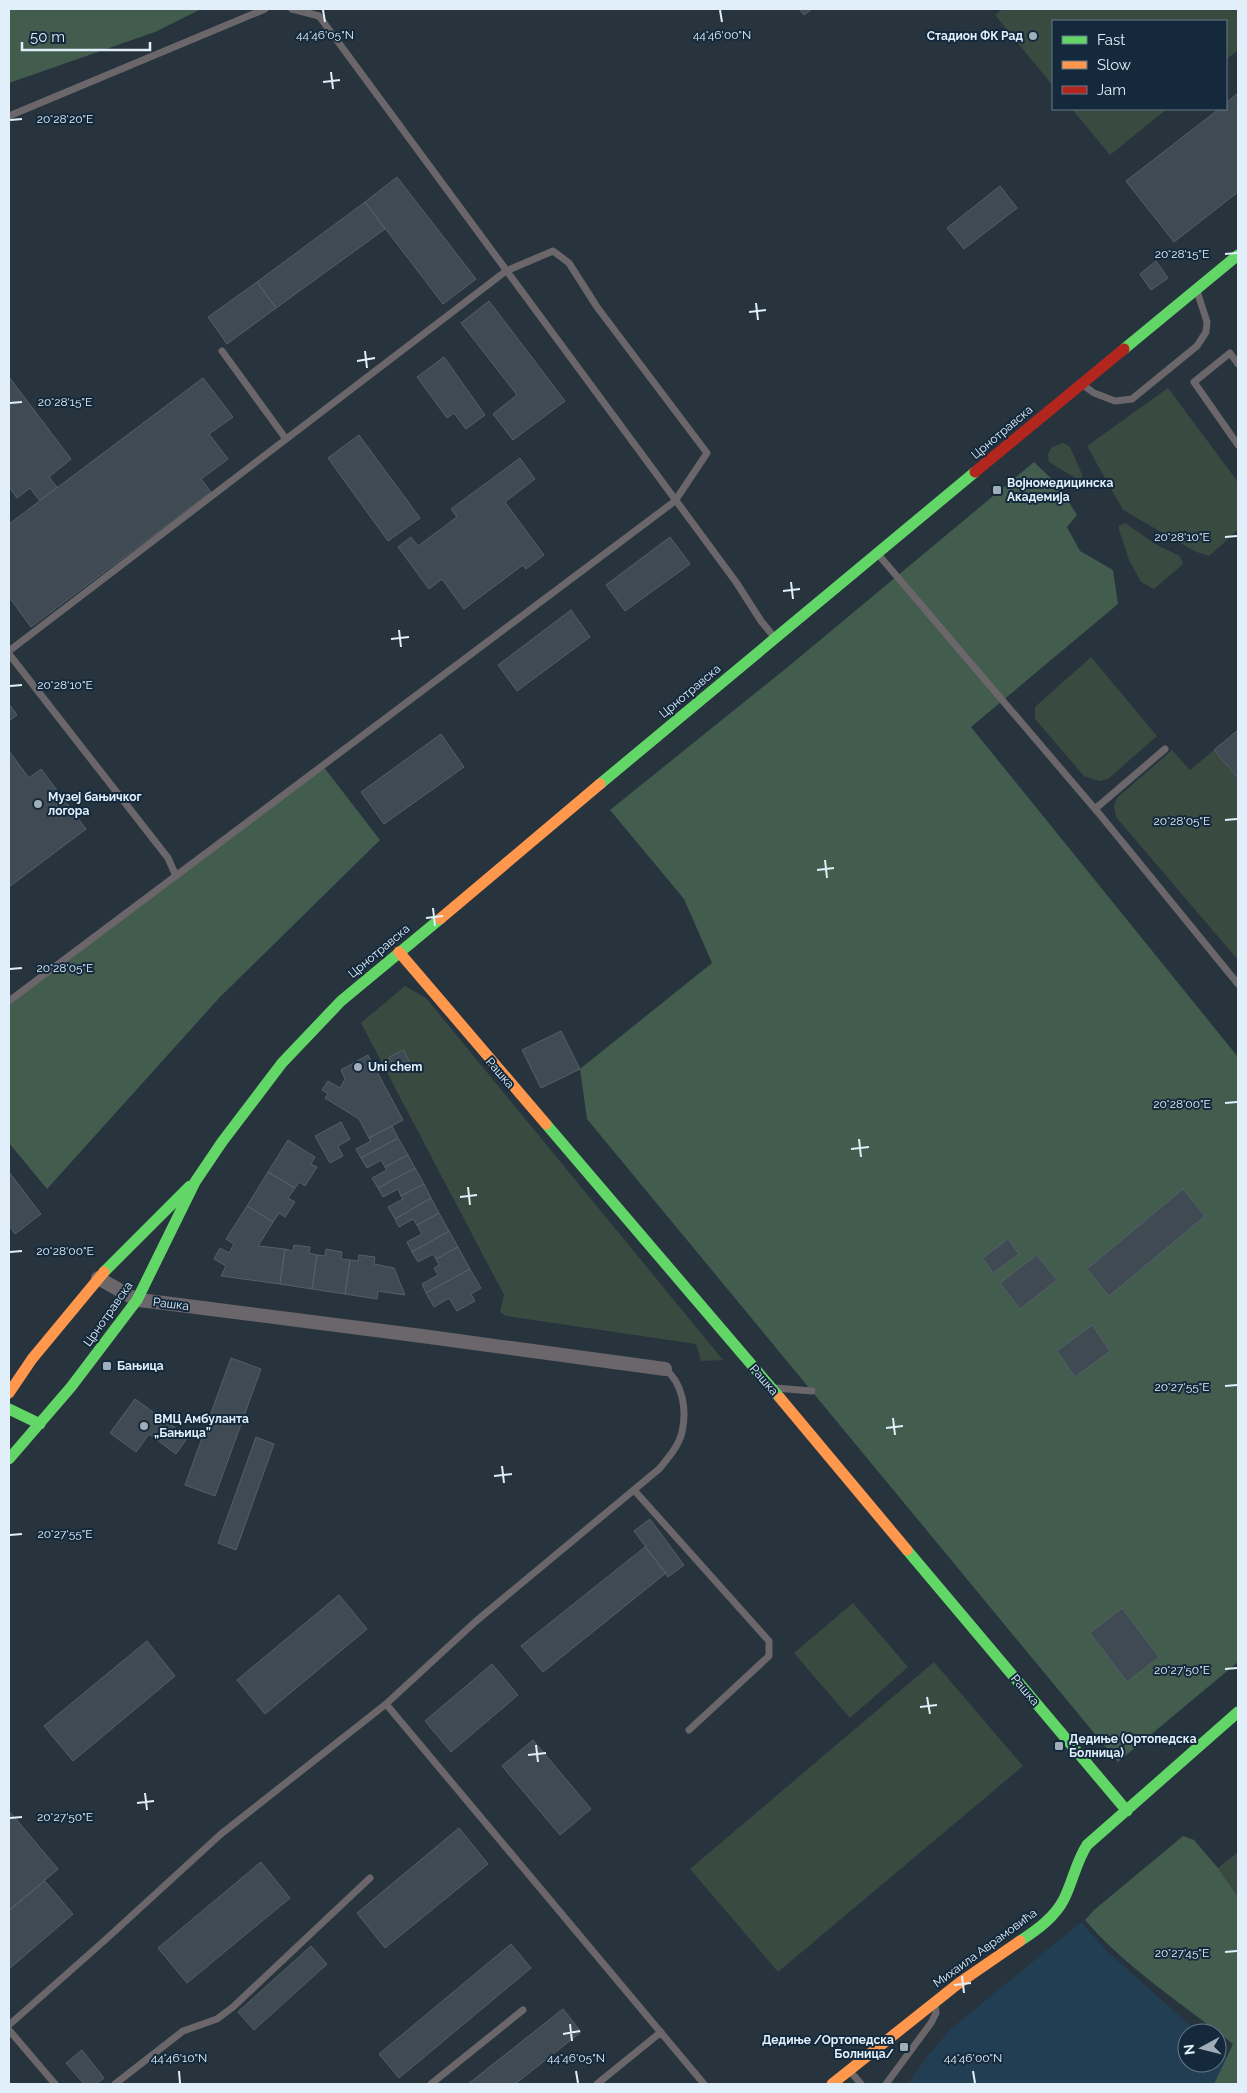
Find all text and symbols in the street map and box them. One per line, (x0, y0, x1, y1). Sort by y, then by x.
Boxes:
scale bar (22, 20, 150, 52)
legend (1052, 20, 1227, 110)
text: 50 m (30, 28, 65, 46)
text: 44°46'05"N (296, 28, 354, 42)
text: 44°46'00"N (693, 28, 751, 42)
place label: Стадион ФК Рад (927, 29, 1023, 43)
marker: Стадион ФК Рад (1027, 30, 1039, 42)
text: Fast (1097, 31, 1125, 49)
text: Slow (1097, 56, 1131, 74)
text: Jam (1097, 81, 1126, 99)
text: 20°28'20"E (37, 112, 93, 126)
text: 20°28'15"E (1155, 247, 1209, 261)
text: 20°28'15"E (38, 395, 92, 409)
street label: Црнотравска (968, 402, 1036, 462)
place label: Војномедицинска Академија (1007, 476, 1113, 504)
marker: Војномедицинска Академија (991, 484, 1003, 496)
text: 20°28'10"E (1154, 530, 1210, 544)
street label: Црнотравска (656, 661, 724, 721)
text: 20°28'10"E (37, 678, 93, 692)
place label: Музеј бањичког логора (48, 790, 142, 818)
marker: Музеј бањичког логора (32, 798, 44, 810)
text: 20°28'05"E (1154, 814, 1210, 828)
street label: Црнотравска (345, 921, 413, 981)
text: 20°28'05"E (37, 961, 93, 975)
street label: Рашка (483, 1055, 517, 1091)
place label: Uni chem (368, 1060, 422, 1074)
marker: Uni chem (352, 1061, 364, 1073)
text: 20°28'00"E (1153, 1097, 1211, 1111)
text: 20°28'00"E (36, 1244, 94, 1258)
street label: Црнотравска (81, 1279, 135, 1349)
street label: Рашка (152, 1295, 190, 1313)
place label: Бањица (117, 1359, 164, 1373)
marker: Бањица (101, 1360, 113, 1372)
street label: Рашка (747, 1362, 781, 1398)
text: 20°27'55"E (1154, 1380, 1210, 1394)
place label: ВМЦ Амбуланта „Бањица” (154, 1412, 249, 1440)
marker: ВМЦ Амбуланта „Бањица” (138, 1420, 150, 1432)
text: 20°27'55"E (37, 1527, 93, 1541)
text: 20°27'50"E (1154, 1663, 1210, 1677)
street label: Рашка (1008, 1672, 1042, 1708)
place label: Дедиње (Ортопедска Болница) (1069, 1732, 1197, 1760)
marker: Дедиње (Ортопедска Болница) (1053, 1740, 1065, 1752)
text: 20°27'50"E (37, 1810, 93, 1824)
street label: Михаила Аврамовића (931, 1906, 1039, 1990)
text: 20°27'45"E (1155, 1946, 1209, 1960)
north arrow (1177, 2023, 1227, 2073)
place label: Дедиње /Ортопедска Болница/ (762, 2033, 895, 2061)
marker: Дедиње /Ортопедска Болница/ (898, 2041, 910, 2053)
text: N (1181, 2043, 1198, 2056)
text: 44°46'10"N (151, 2051, 207, 2065)
text: 44°46'05"N (547, 2051, 605, 2065)
text: 44°46'00"N (944, 2051, 1002, 2065)

